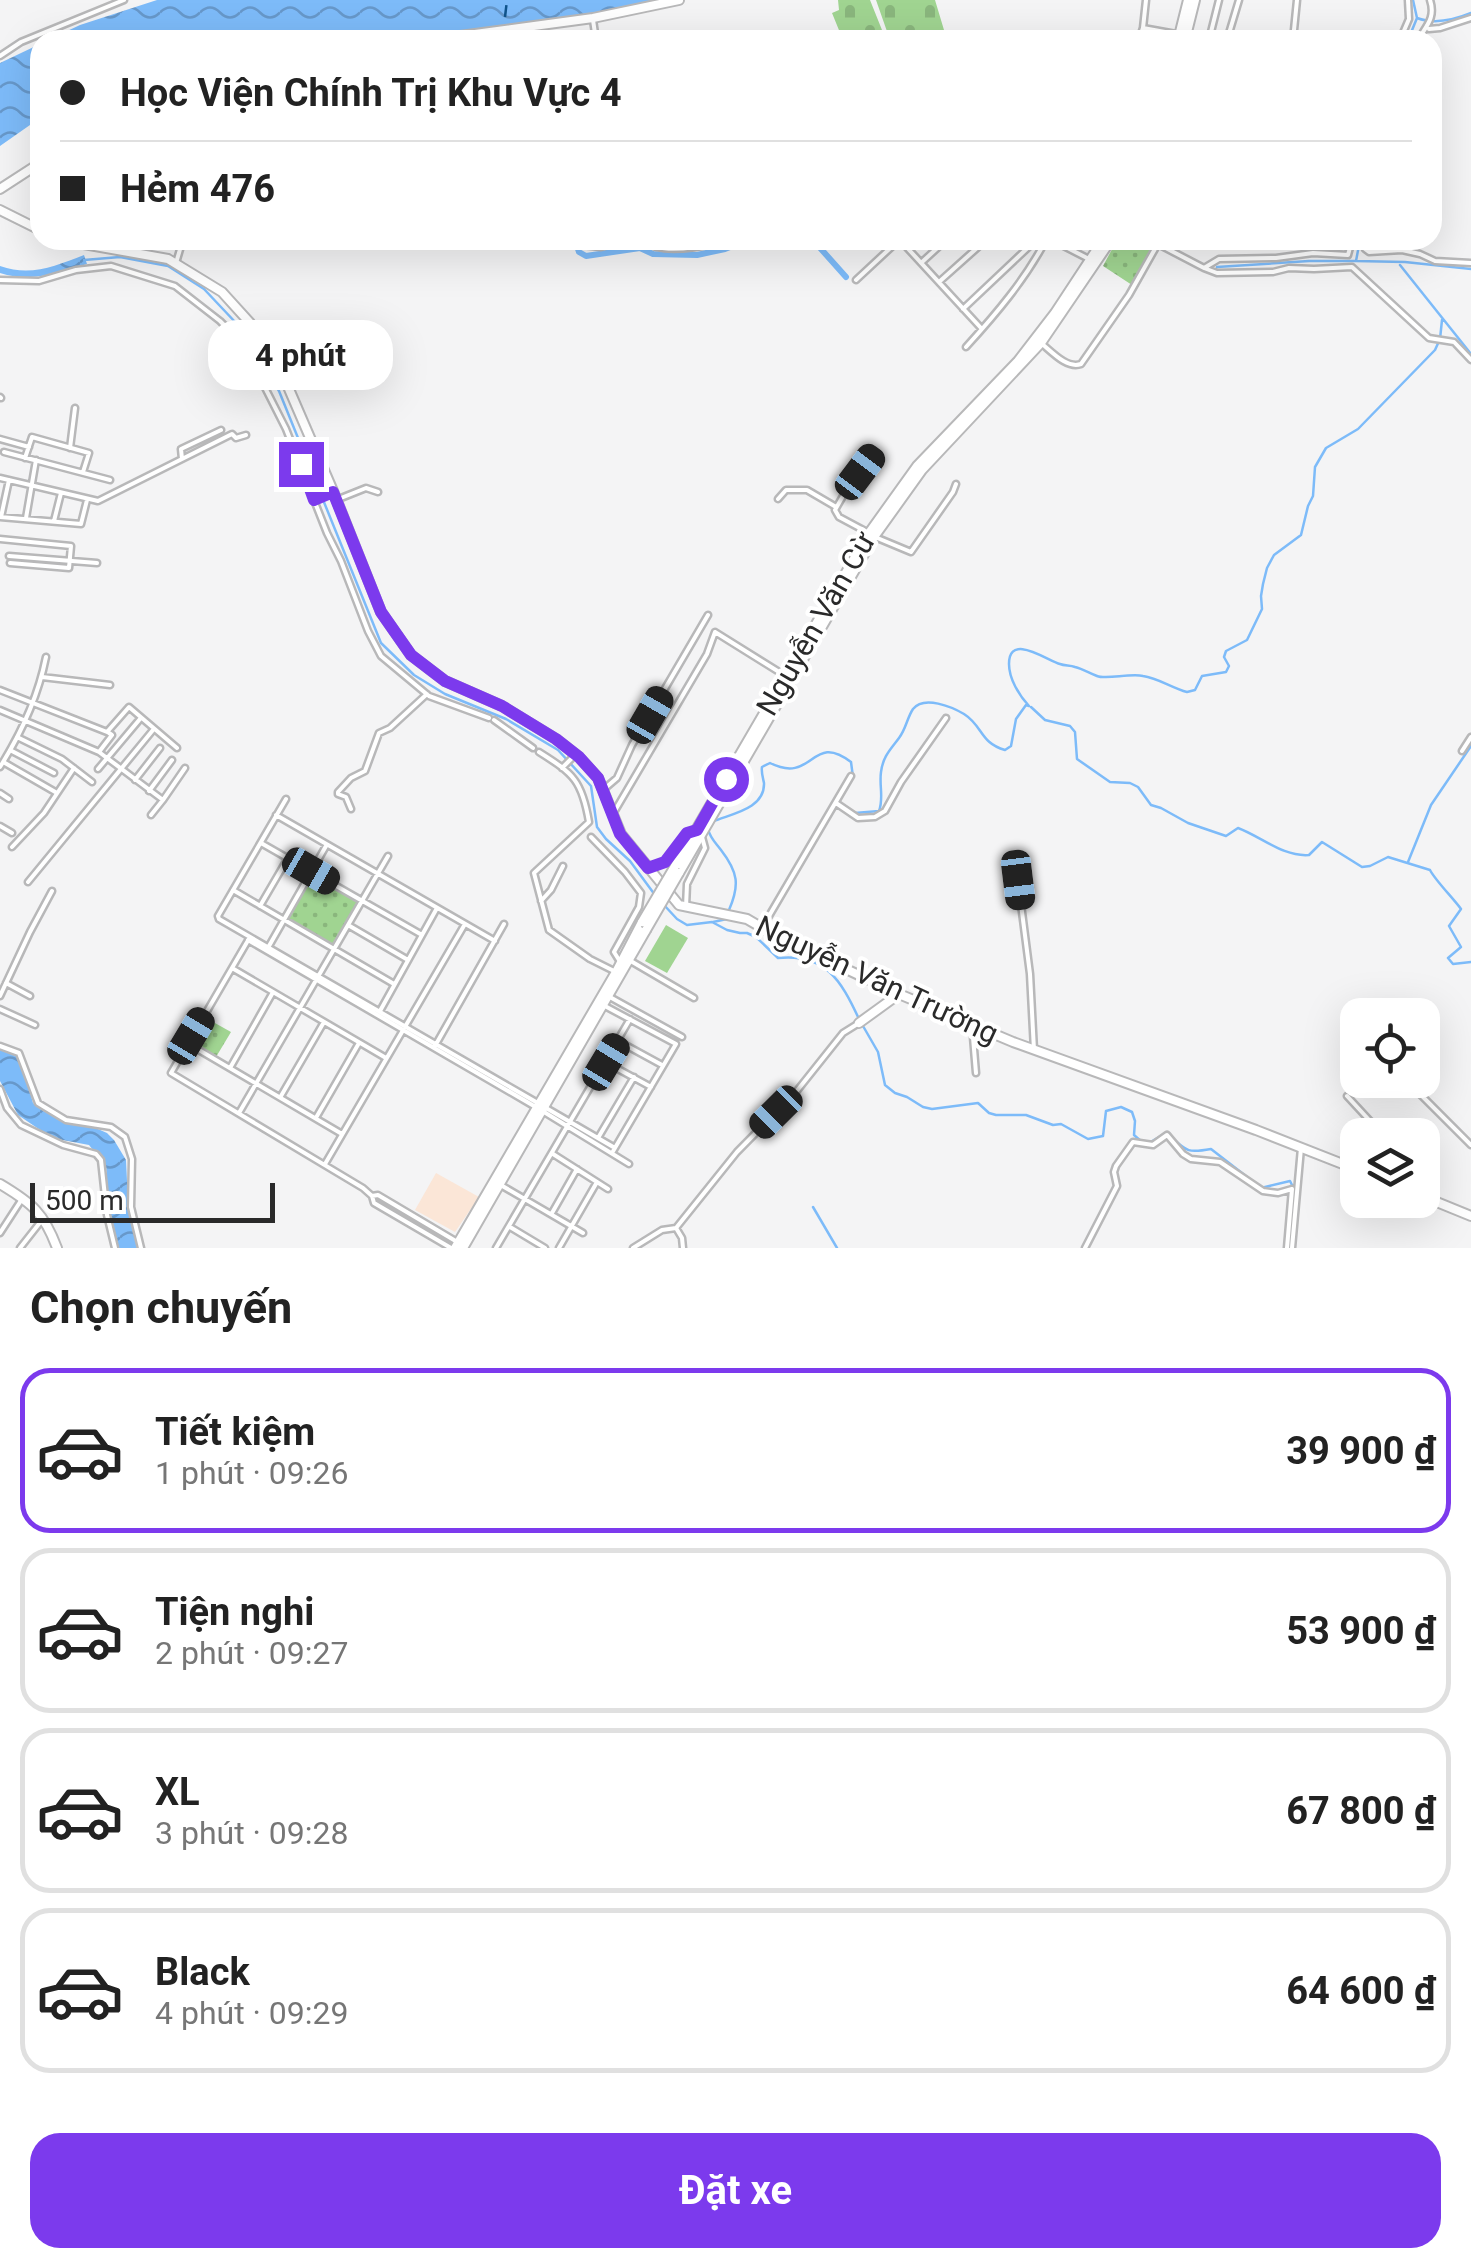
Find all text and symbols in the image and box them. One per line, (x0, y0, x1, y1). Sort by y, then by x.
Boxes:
text: Học Viện Chính Trị Khu Vực 4 (120, 71, 622, 115)
text: Hẻm 476 (120, 167, 275, 211)
callout: 4 phút (208, 319, 394, 389)
text: 4 phút (255, 336, 346, 374)
car (830, 439, 890, 505)
route end (279, 442, 324, 487)
street label: Nguyễn Văn Cừ (749, 526, 882, 722)
car (622, 682, 678, 748)
route start (704, 757, 749, 802)
car (278, 843, 344, 899)
car (999, 848, 1037, 912)
street label: Nguyễn Văn Trường (751, 908, 1004, 1051)
map controls (1340, 998, 1440, 1218)
button: locate (1340, 998, 1440, 1098)
car (163, 1003, 219, 1069)
car (578, 1029, 634, 1095)
car (744, 1080, 808, 1144)
button: layers (1340, 1118, 1440, 1218)
scale bar (30, 1178, 275, 1222)
text: 500 m (45, 1184, 124, 1217)
text: Chọn chuyến (30, 1281, 292, 1334)
icon: car (35, 1406, 125, 1496)
text: Tiết kiệm (155, 1410, 315, 1454)
text: 39 900 ₫ (1286, 1429, 1436, 1473)
text: 1 phút · 09:26 (155, 1454, 349, 1492)
icon: car (35, 1586, 125, 1676)
text: Tiện nghi (155, 1590, 314, 1634)
text: 53 900 ₫ (1286, 1609, 1436, 1653)
text: 2 phút · 09:27 (155, 1634, 349, 1672)
icon: car (35, 1766, 125, 1856)
text: XL (155, 1770, 200, 1814)
text: 67 800 ₫ (1286, 1789, 1436, 1833)
text: 3 phút · 09:28 (155, 1814, 349, 1852)
icon: car (35, 1946, 125, 2036)
text: Black (155, 1950, 250, 1994)
text: 64 600 ₫ (1286, 1969, 1436, 2013)
text: 4 phút · 09:29 (155, 1994, 349, 2032)
button: Đặt xe (30, 2133, 1441, 2248)

